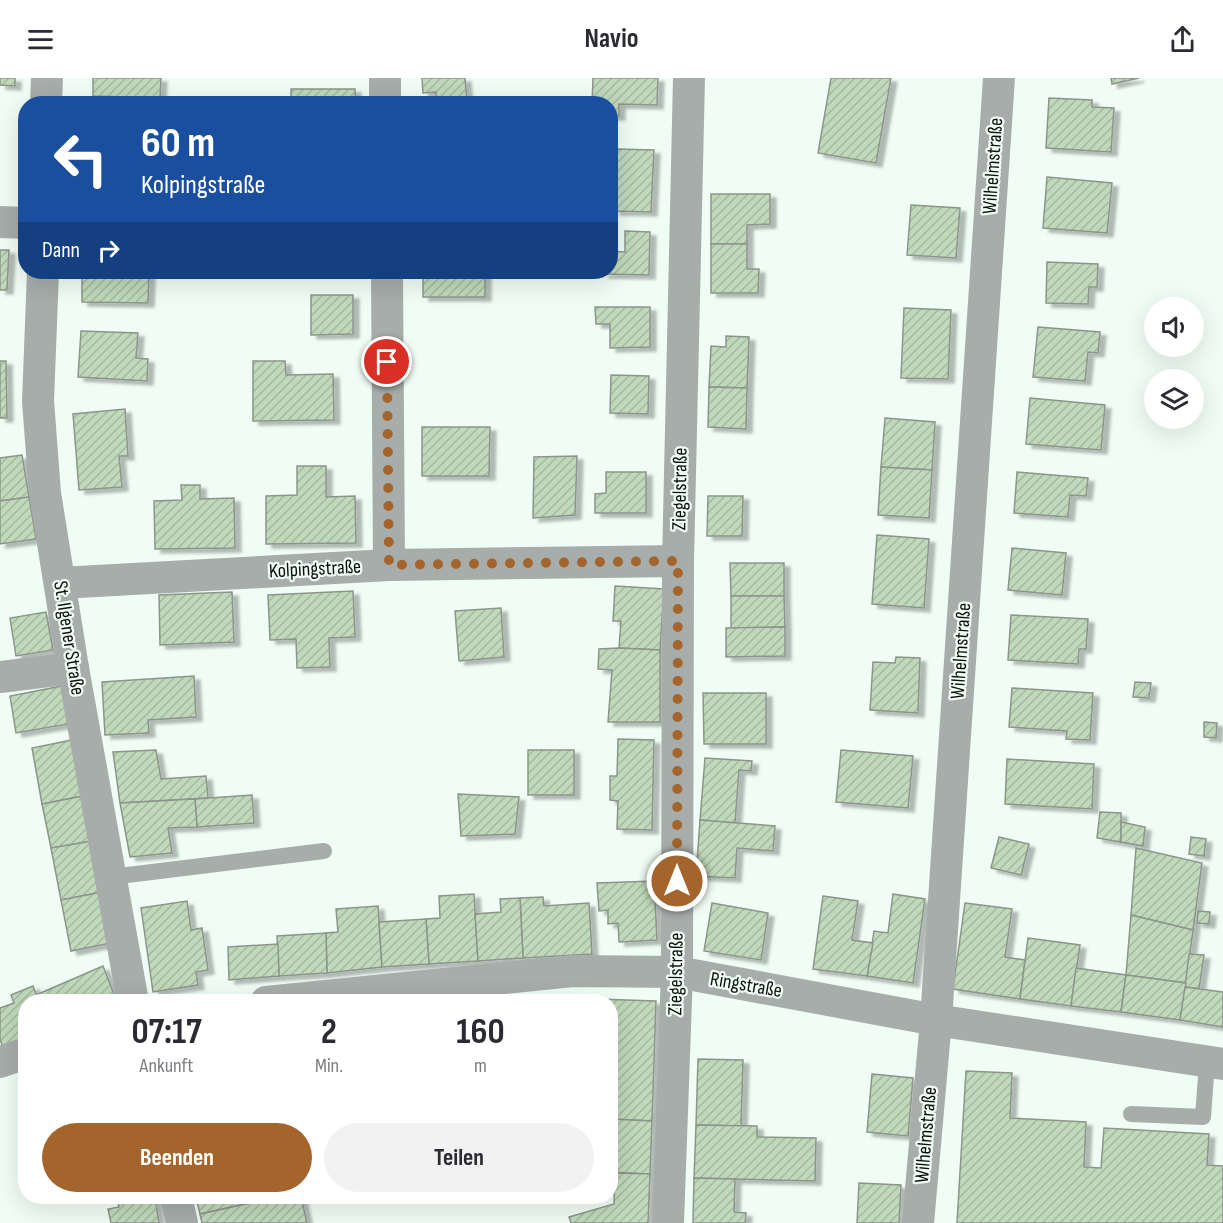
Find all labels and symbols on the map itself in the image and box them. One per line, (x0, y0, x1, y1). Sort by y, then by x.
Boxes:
street label: Wilhelmstraße (978, 117, 1008, 215)
pin (361, 336, 412, 387)
street label: Ziegelstraße (667, 448, 693, 530)
street label: Kolpingstraße (268, 555, 362, 583)
street label: St. Ilgener Straße (48, 579, 90, 697)
street label: Wilhelmstraße (946, 602, 976, 700)
position arrow (645, 849, 709, 913)
street label: Ziegelstraße (663, 933, 689, 1015)
street label: Ringstraße (708, 967, 784, 1003)
street label: Wilhelmstraße (910, 1086, 942, 1184)

